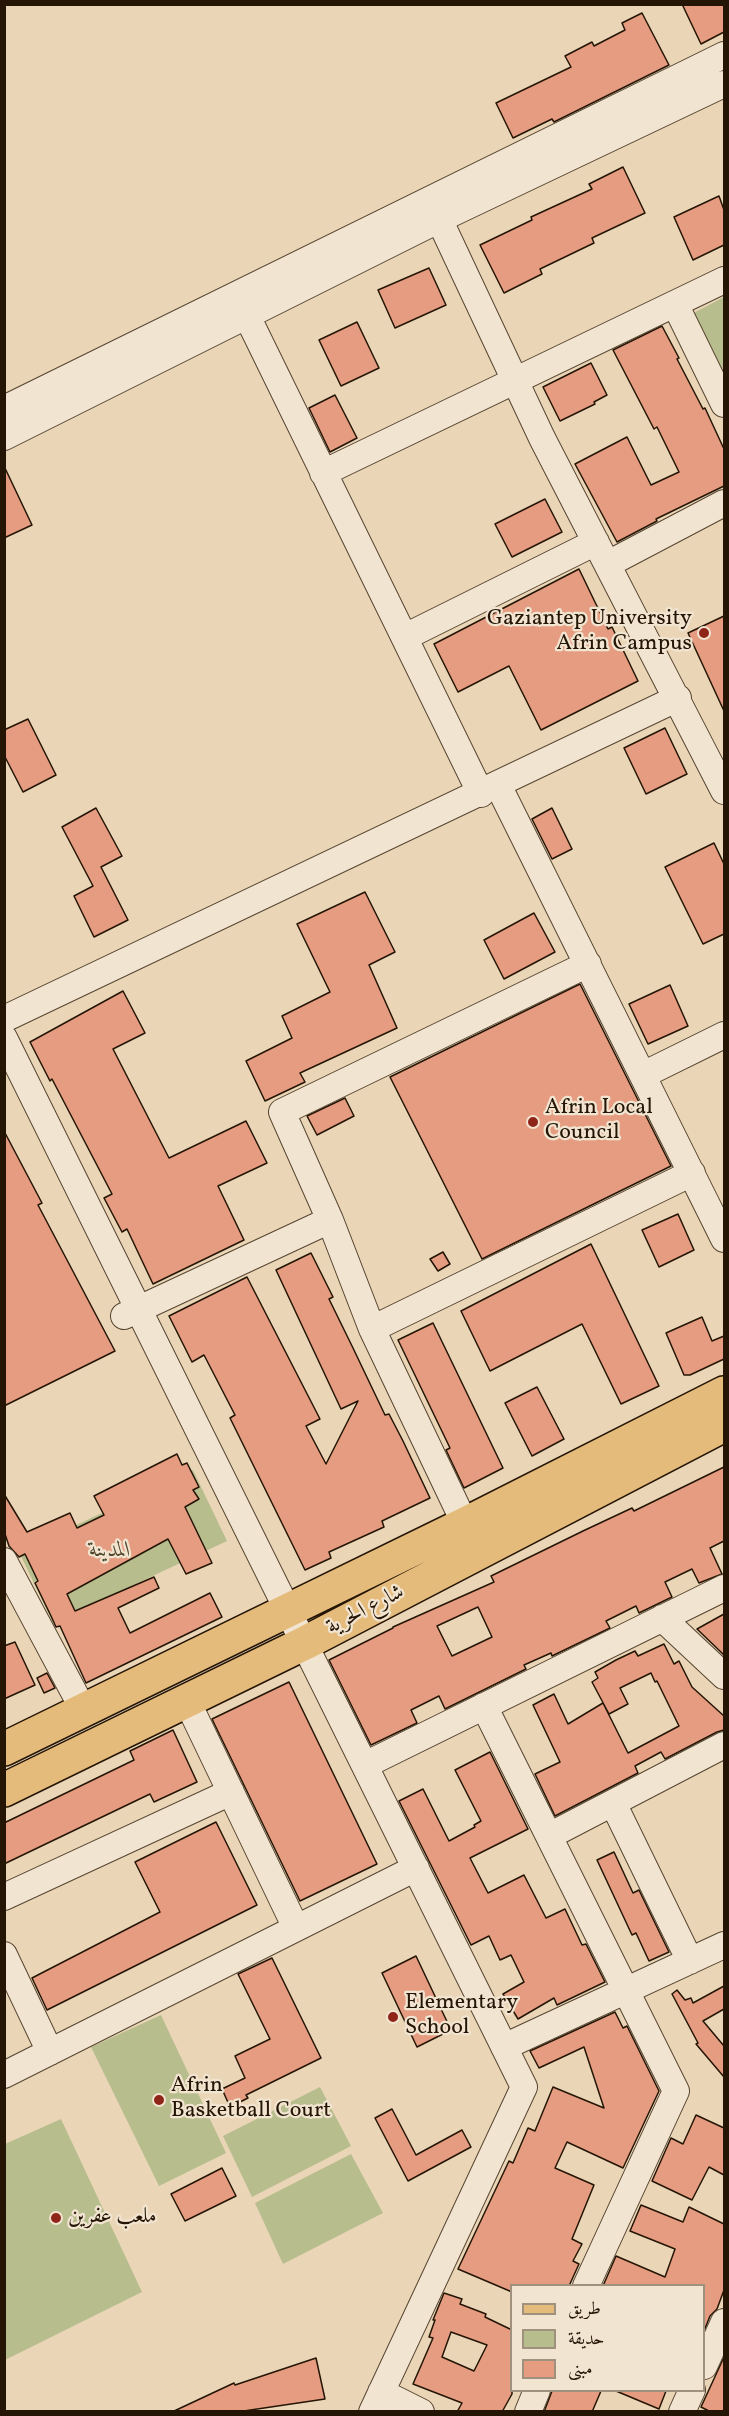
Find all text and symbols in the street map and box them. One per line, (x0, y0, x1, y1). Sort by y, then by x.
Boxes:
place label: Gaziantep University Afrin Campus (487, 607, 692, 658)
marker: Gaziantep University Afrin Campus (697, 626, 711, 640)
place label: Afrin Local Council (545, 1096, 653, 1148)
marker: Afrin Local Council (526, 1115, 540, 1129)
park label: المدينة (89, 1539, 131, 1565)
street label: شارع الحرية (323, 1580, 409, 1642)
place label: Elementary School (405, 1991, 518, 2042)
marker: Elementary School (386, 2010, 400, 2024)
place label: Afrin Basketball Court (171, 2074, 331, 2126)
marker: Afrin Basketball Court (152, 2093, 166, 2107)
place label: ملعب عفرين (68, 2205, 157, 2231)
marker: ملعب عفرين (49, 2211, 63, 2225)
legend (510, 2284, 705, 2392)
text: طريق (568, 2297, 601, 2322)
text: حديقة (568, 2327, 604, 2352)
text: مبنى (568, 2357, 593, 2382)

